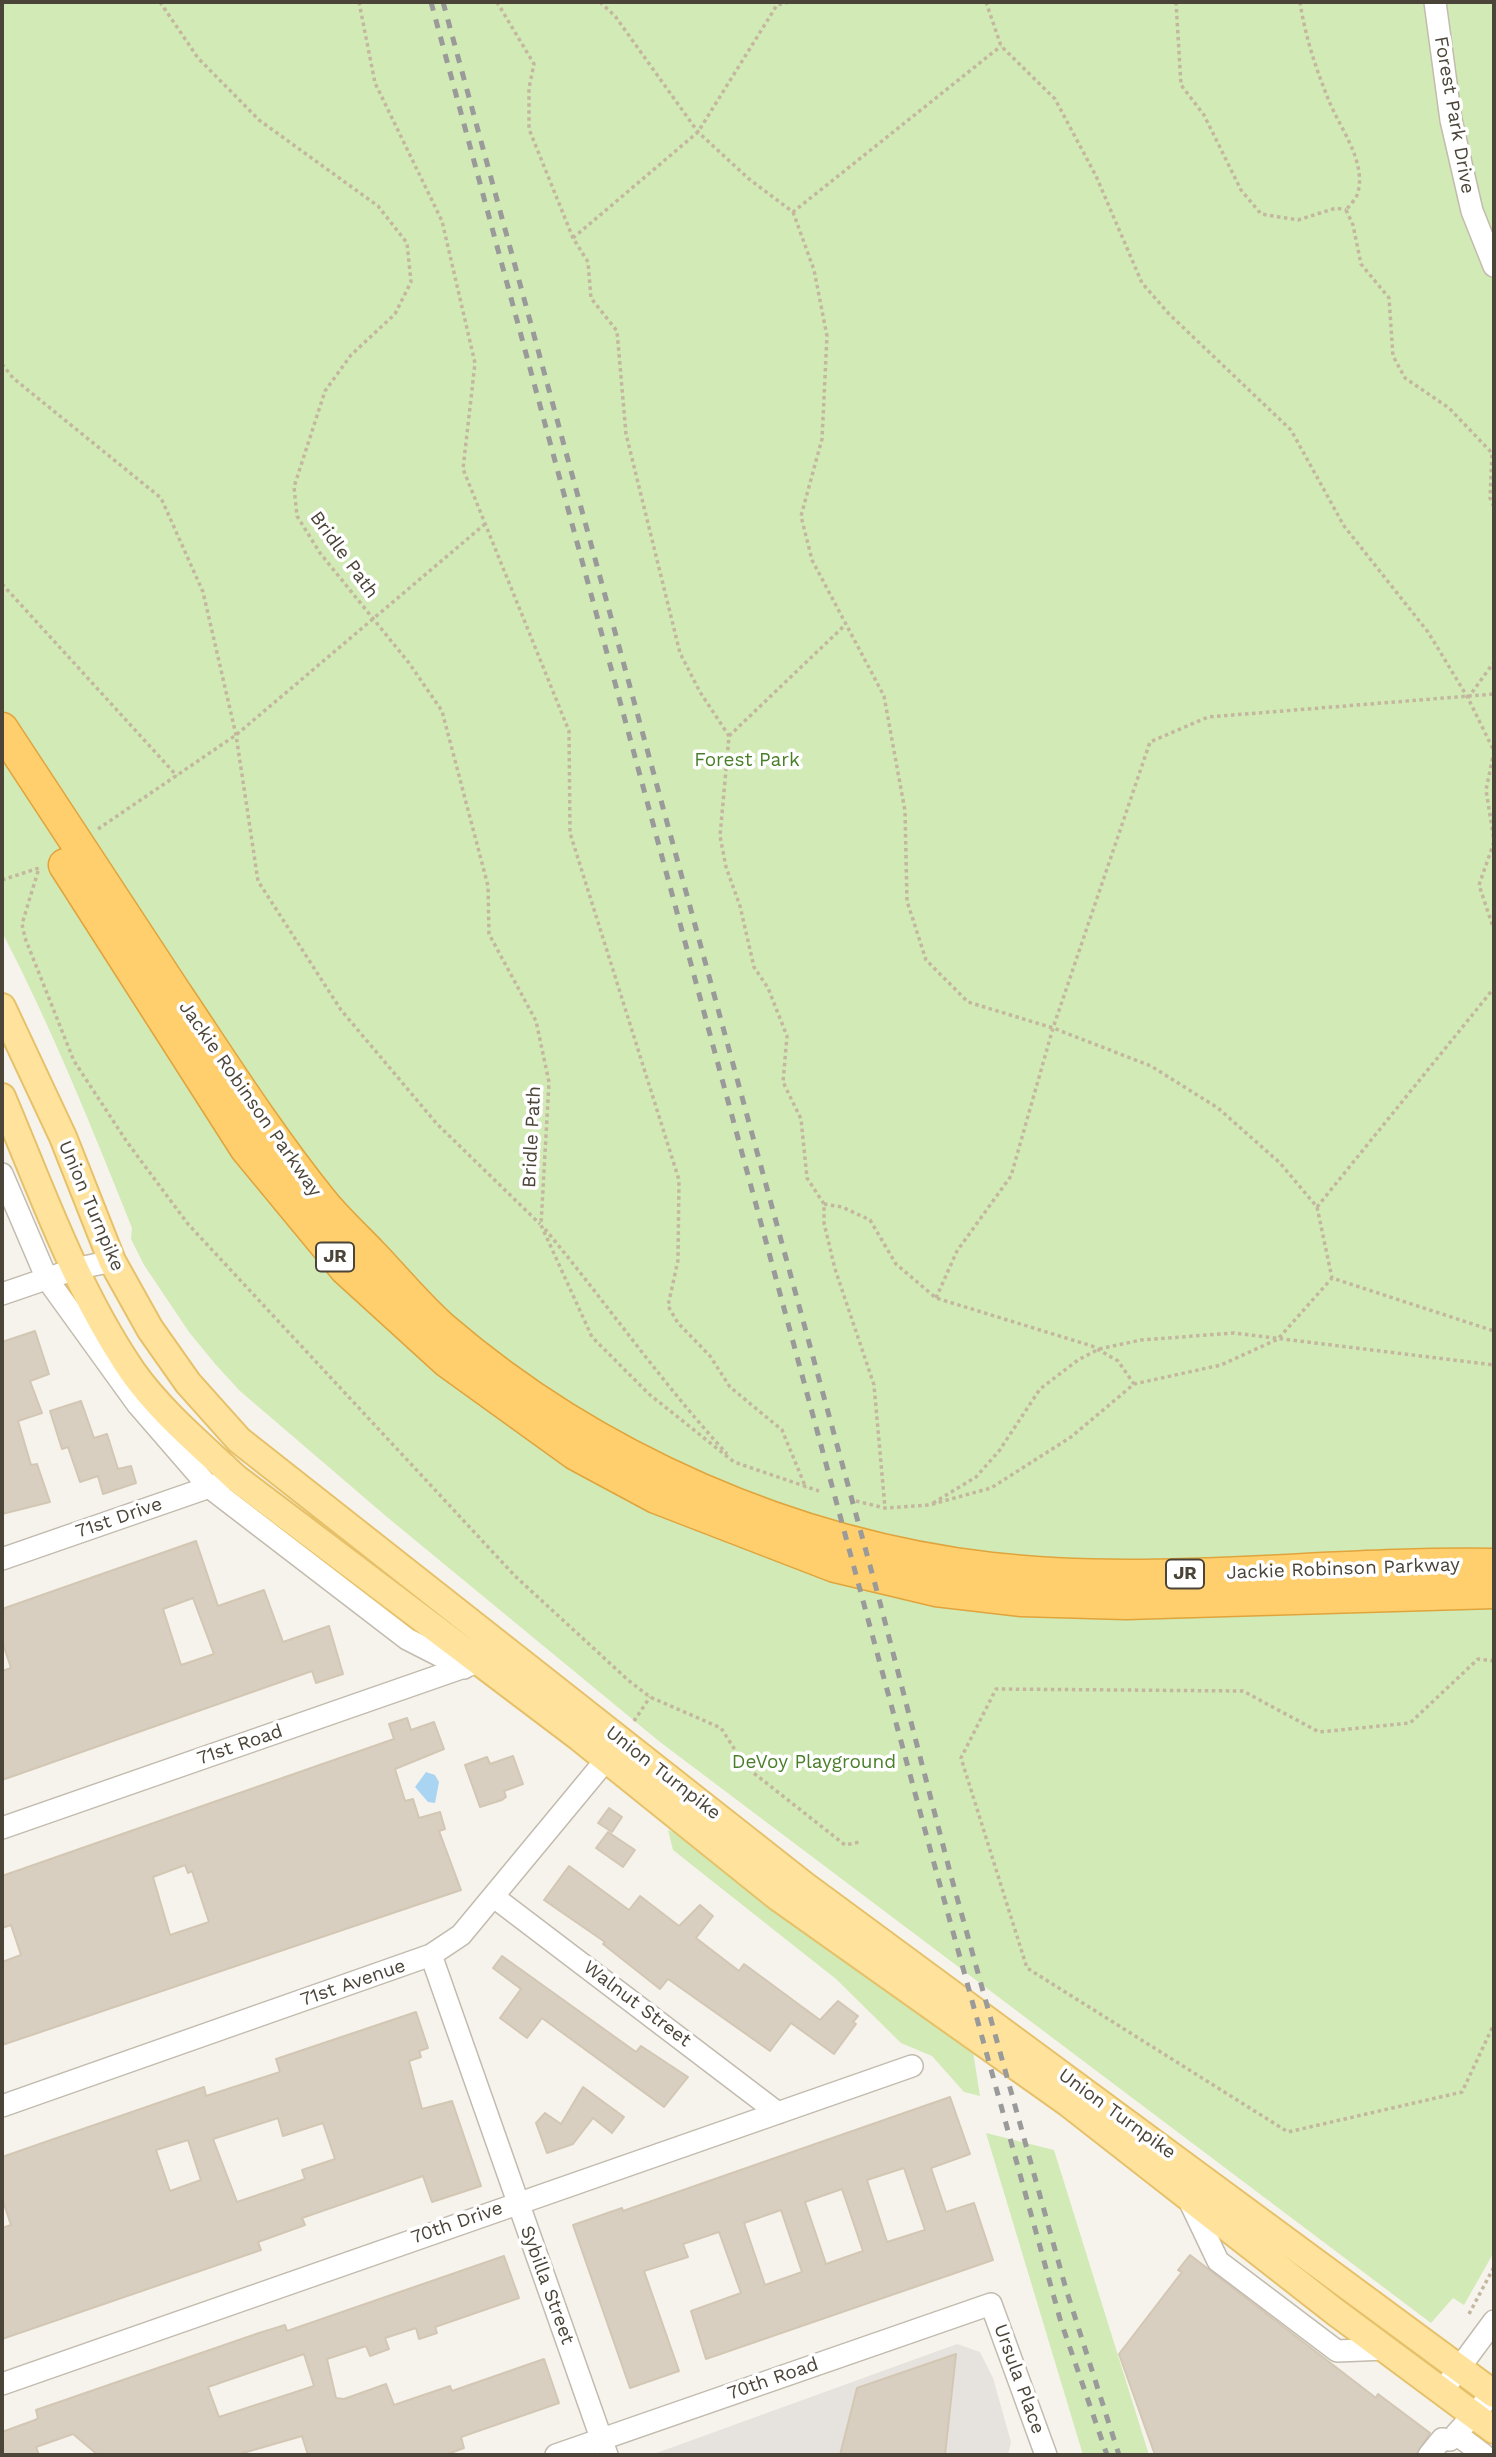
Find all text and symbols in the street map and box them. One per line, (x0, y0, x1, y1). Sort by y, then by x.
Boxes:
street label: Forest Park Drive (1429, 35, 1479, 195)
street label: Bridle Path (305, 507, 383, 603)
park label: Forest Park (694, 749, 800, 771)
street label: Jackie Robinson Parkway (174, 997, 326, 1201)
street label: Bridle Path (518, 1085, 546, 1189)
street label: Union Turnpike (53, 1137, 129, 1275)
road number: JR (316, 1242, 354, 1272)
street label: 71st Drive (73, 1493, 165, 1543)
street label: Jackie Robinson Parkway (1226, 1554, 1460, 1584)
road number: JR (1166, 1560, 1204, 1588)
street label: 71st Road (194, 1720, 286, 1770)
street label: Union Turnpike (601, 1721, 725, 1825)
park label: DeVoy Playground (732, 1751, 896, 1773)
street label: 71st Avenue (297, 1954, 409, 2012)
street label: Walnut Street (579, 1956, 695, 2052)
street label: Union Turnpike (1054, 2064, 1180, 2164)
street label: 70th Drive (408, 2197, 506, 2249)
street label: Sybilla Street (515, 2223, 579, 2347)
street label: Ursula Place (989, 2321, 1049, 2437)
street label: 70th Road (725, 2353, 821, 2405)

